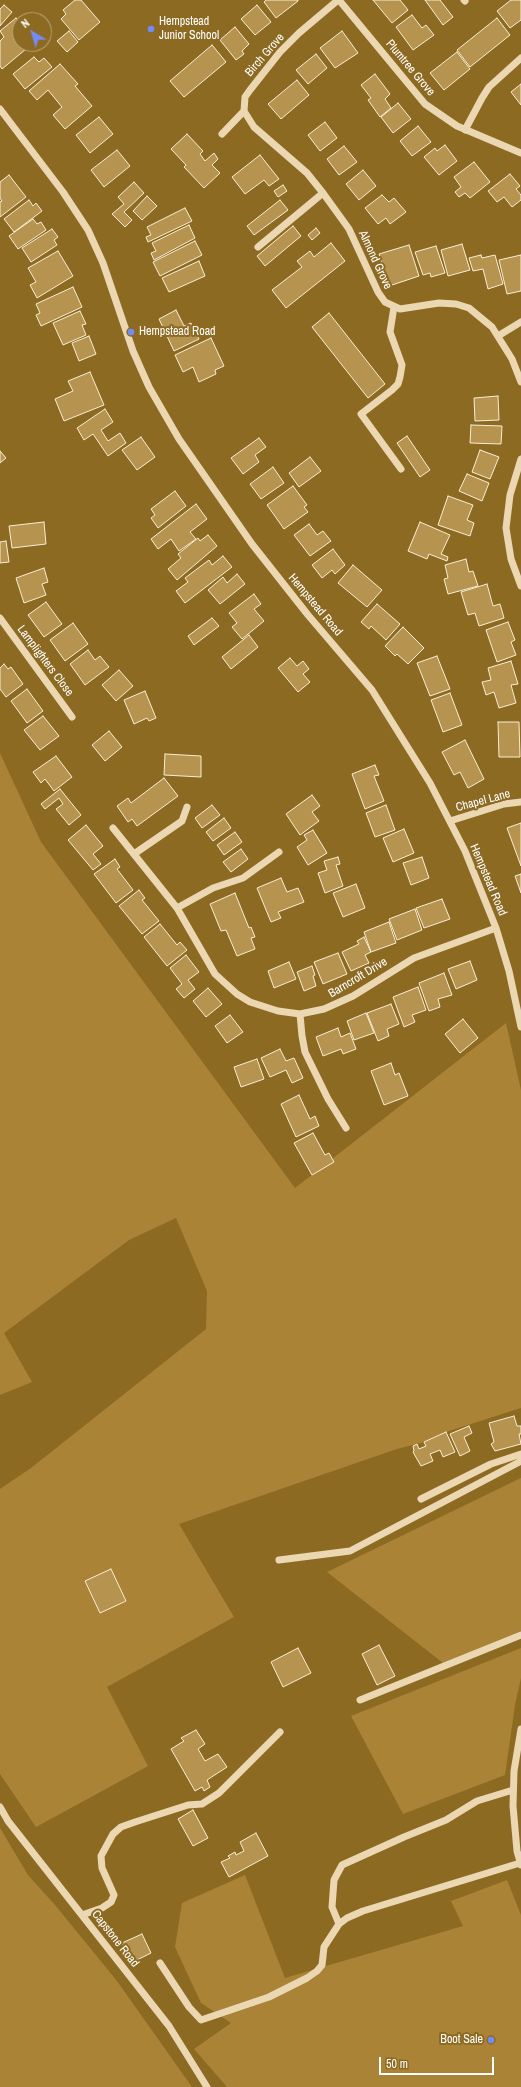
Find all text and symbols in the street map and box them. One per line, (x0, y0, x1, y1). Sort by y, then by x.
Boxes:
north arrow (12, 12, 52, 52)
place label: Hempstead Junior School (159, 15, 219, 43)
text: N (18, 16, 32, 31)
marker: Hempstead Junior School (146, 24, 156, 34)
street label: Birch Grove (242, 30, 288, 80)
street label: Plumtree Grove (382, 37, 438, 99)
street label: Almond Grove (355, 228, 395, 292)
place label: Hempstead Road (139, 325, 216, 339)
marker: Hempstead Road (126, 327, 136, 337)
street label: Hempstead Road (285, 571, 345, 639)
street label: Lamplighters Close (14, 623, 76, 699)
street label: Chapel Lane (454, 787, 512, 815)
street label: Hempstead Road (466, 842, 510, 918)
street label: Barncroft Drive (326, 955, 390, 1001)
street label: Capstone Road (88, 1908, 142, 1970)
place label: Boot Sale (440, 2033, 483, 2047)
marker: Boot Sale (486, 2035, 496, 2045)
scale bar (381, 2049, 496, 2075)
text: 50 m (386, 2056, 408, 2072)

